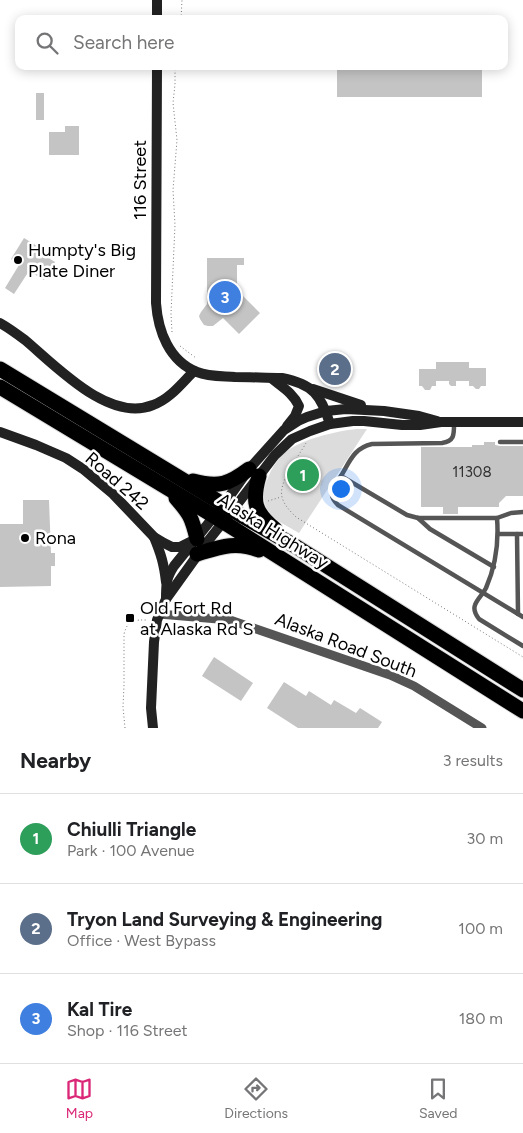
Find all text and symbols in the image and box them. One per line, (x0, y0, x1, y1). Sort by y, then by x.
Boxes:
search box (15, 15, 508, 70)
icon: search (33, 29, 61, 57)
text: Search here (73, 31, 175, 54)
street label: 116 Street (129, 140, 151, 220)
place label: Humpty's Big Plate Diner (28, 239, 136, 282)
marker: Humpty's Big Plate Diner (12, 254, 24, 266)
pin: 3 (209, 278, 241, 316)
pin: 2 (319, 350, 351, 388)
street label: Road 242 (81, 447, 153, 515)
pin: 1 (287, 456, 319, 494)
house number: 11308 (452, 463, 492, 481)
your location (328, 476, 354, 502)
street label: Alaska Highway (214, 488, 333, 574)
place label: Rona (35, 527, 76, 549)
marker: Rona (19, 532, 31, 544)
place label: Old Fort Rd at Alaska Rd S (140, 597, 254, 640)
street label: Alaska Road South (272, 608, 420, 682)
marker: Old Fort Rd at Alaska Rd S (124, 612, 136, 624)
text: Nearby (20, 748, 91, 773)
text: 3 results (443, 751, 503, 770)
text: Chiulli Triangle (67, 818, 196, 841)
text: 1 (33, 829, 39, 848)
text: 30 m (466, 829, 503, 848)
text: Park · 100 Avenue (67, 841, 195, 860)
text: Tryon Land Surveying & Engineering (67, 908, 383, 931)
text: 2 (31, 919, 41, 938)
text: 100 m (458, 919, 503, 938)
text: Office · West Bypass (67, 931, 216, 950)
text: Kal Tire (67, 998, 132, 1021)
text: 3 (32, 1009, 40, 1028)
text: 180 m (459, 1009, 503, 1028)
text: Shop · 116 Street (67, 1021, 187, 1040)
tab: Map (65, 1075, 93, 1122)
tab: Directions (224, 1075, 288, 1122)
tab: Saved (419, 1075, 458, 1122)

